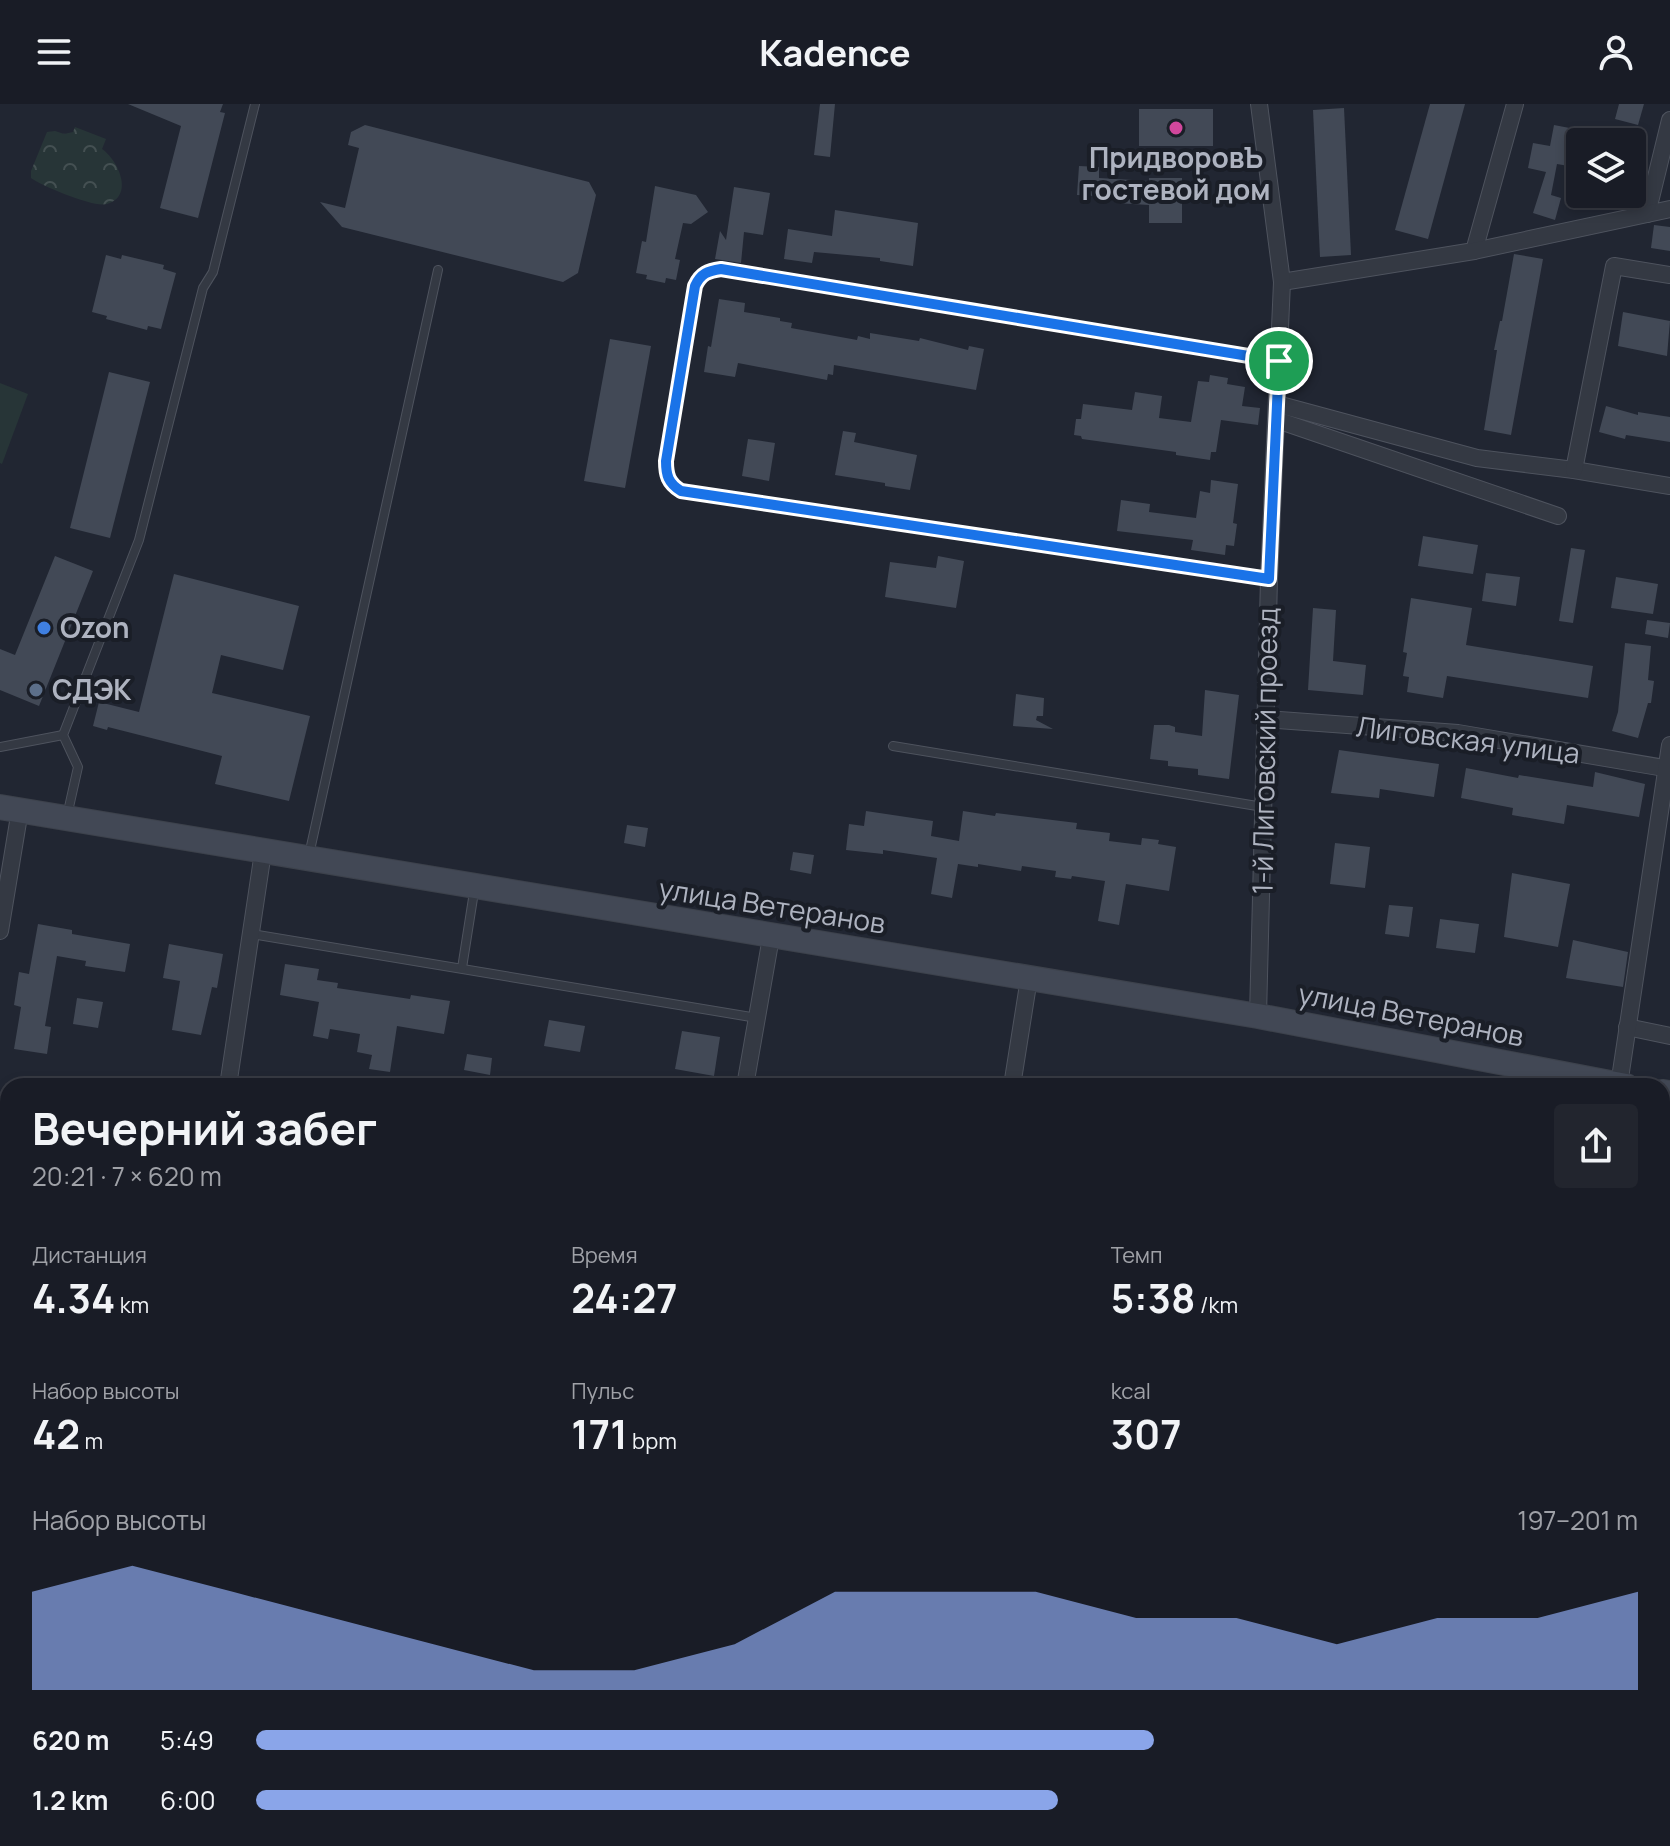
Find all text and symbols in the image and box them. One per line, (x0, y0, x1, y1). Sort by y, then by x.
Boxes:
text: Kadence (759, 28, 911, 77)
icon: menu (32, 30, 76, 74)
icon: person (1594, 30, 1638, 74)
marker: ПридворовЪ гостевой дом (1167, 119, 1185, 137)
map controls (1566, 128, 1646, 208)
button: layers (1566, 128, 1646, 208)
place label: ПридворовЪ гостевой дом (1081, 138, 1271, 208)
pin (1245, 327, 1313, 395)
icon: arrive (1257, 339, 1301, 383)
street label: 1-й Лиговский проезд (1243, 607, 1285, 895)
place label: Ozon (60, 608, 130, 646)
marker: Ozon (35, 619, 53, 637)
place label: СДЭК (52, 670, 132, 708)
marker: СДЭК (27, 681, 45, 699)
street label: Лиговская улица (1354, 706, 1582, 772)
street label: улица Ветеранов (656, 868, 888, 942)
street label: улица Ветеранов (1295, 974, 1527, 1055)
text: Вечерний забег (32, 1098, 377, 1158)
button: share (1554, 1104, 1638, 1188)
text: 20:21 · 7 × 620 m (32, 1158, 222, 1194)
text: Дистанция (32, 1240, 147, 1270)
text: Время (571, 1240, 638, 1270)
text: Темп (1111, 1240, 1163, 1270)
text: 4.34 (32, 1270, 115, 1325)
text: 24:27 (571, 1270, 678, 1325)
text: 5:38 (1111, 1270, 1196, 1325)
text: km (115, 1290, 149, 1320)
text: /km (1196, 1290, 1238, 1320)
text: Набор высоты (32, 1376, 180, 1406)
text: Пульс (571, 1376, 634, 1406)
text: kcal (1111, 1376, 1151, 1406)
text: 42 (32, 1406, 80, 1461)
text: 171 (571, 1406, 628, 1461)
text: 307 (1111, 1406, 1182, 1461)
text: m (80, 1426, 103, 1456)
text: bpm (628, 1426, 677, 1456)
text: Набор высоты (32, 1502, 206, 1538)
text: 197–201 m (1517, 1502, 1638, 1538)
text: 620 m (32, 1722, 109, 1758)
text: 5:49 (160, 1722, 214, 1758)
text: 1.2 km (32, 1782, 108, 1818)
text: 6:00 (160, 1782, 216, 1818)

